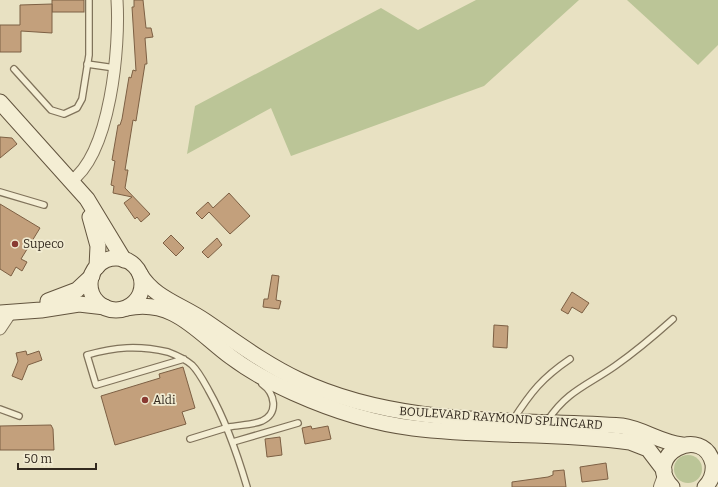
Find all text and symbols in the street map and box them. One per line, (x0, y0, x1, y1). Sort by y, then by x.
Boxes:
place label: Supeco (23, 237, 64, 251)
marker: Supeco (10, 239, 20, 249)
place label: Aldi (153, 393, 176, 407)
marker: Aldi (140, 395, 150, 405)
street label: BOULEVARD RAYMOND SPLINGARD (399, 404, 603, 432)
scale bar (18, 445, 96, 471)
text: 50 m (24, 452, 53, 466)

